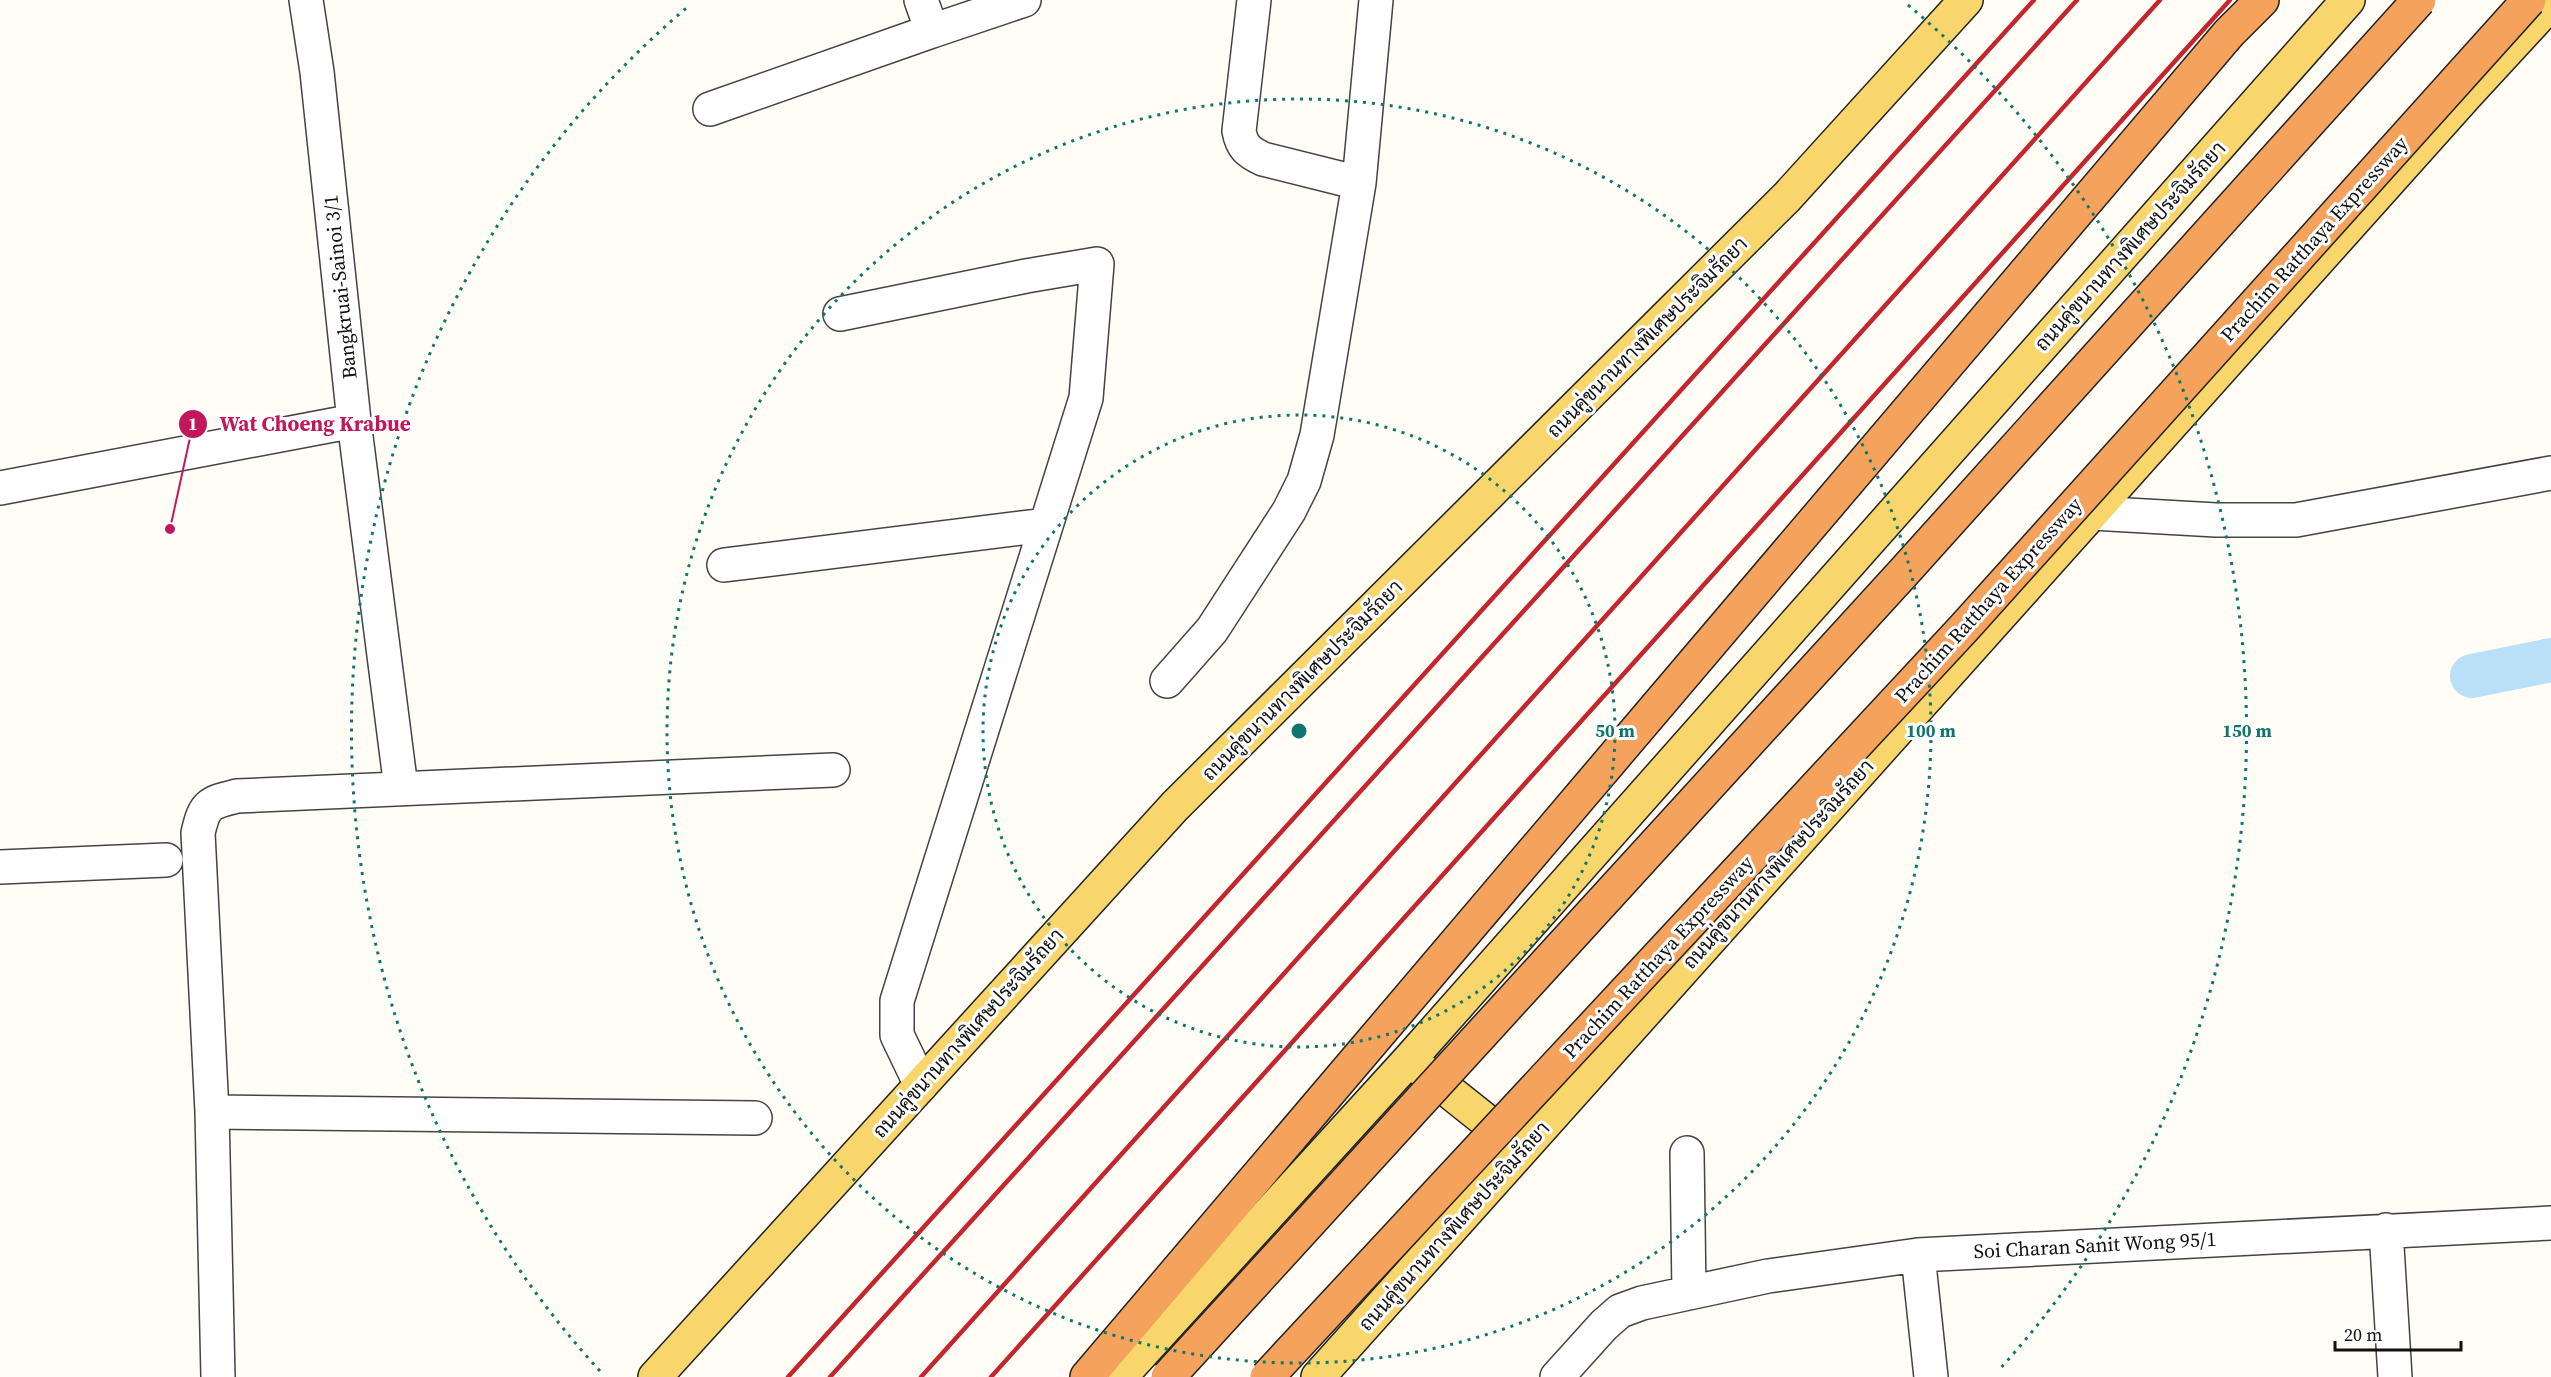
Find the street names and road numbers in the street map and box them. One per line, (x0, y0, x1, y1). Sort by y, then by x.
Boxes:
street label: Prachim Ratthaya Expressway (2214, 129, 2415, 348)
street label: ถนนคู่ขนานทางพิเศษประจิมรัถยา (2028, 135, 2233, 358)
street label: Bangkruai-Sainoi 3/1 (316, 193, 364, 381)
street label: ถนนคู่ขนานทางพิเศษประจิมรัถยา (1540, 230, 1754, 444)
street label: Prachim Ratthaya Expressway (1888, 490, 2089, 709)
street label: ถนนคู่ขนานทางพิเศษประจิมรัถยา (1195, 573, 1409, 787)
street label: ถนนคู่ขนานทางพิเศษประจิมรัถยา (1676, 753, 1881, 976)
street label: Prachim Ratthaya Expressway (1556, 849, 1760, 1065)
street label: ถนนคู่ขนานทางพิเศษประจิมรัถยา (866, 922, 1071, 1145)
street label: ถนนคู่ขนานทางพิเศษประจิมรัถยา (1352, 1115, 1557, 1338)
street label: Soi Charan Sanit Wong 95/1 (1973, 1225, 2217, 1265)

